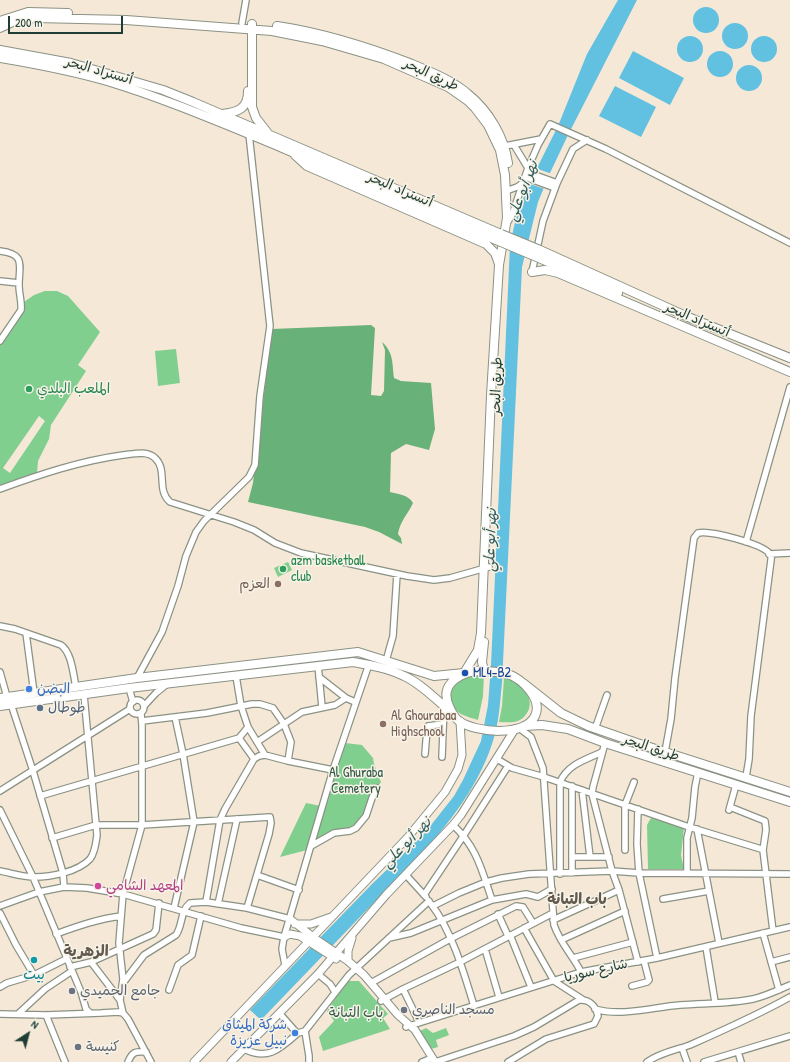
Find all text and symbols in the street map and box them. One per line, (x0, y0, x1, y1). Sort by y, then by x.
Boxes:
scale bar (10, 8, 125, 34)
text: 200 m (15, 14, 42, 31)
street label: أتستراد البحر (63, 53, 135, 89)
street label: طريق البحر (401, 55, 461, 95)
water label: نهر أبو علي (503, 158, 543, 224)
street label: أتستراد البحر (365, 169, 435, 211)
street label: أتستراد البحر (662, 299, 732, 341)
street label: طريق البحر (488, 356, 506, 416)
place label: الملعب البلدي (37, 381, 110, 397)
marker: الملعب البلدي (24, 384, 34, 394)
water label: نهر أبو علي (481, 508, 501, 572)
place label: azm basketball club (291, 553, 365, 586)
marker: azm basketball club (278, 564, 288, 574)
place label: العزم (239, 576, 270, 592)
marker: العزم (273, 579, 283, 589)
place label: ML4-B2 (473, 665, 511, 681)
marker: ML4-B2 (460, 668, 470, 678)
place label: البضن (37, 681, 70, 697)
marker: البضن (24, 684, 34, 694)
place label: طوطال (48, 700, 85, 716)
marker: طوطال (35, 703, 45, 713)
place label: Al Ghourabaa Highschool (391, 708, 456, 740)
marker: Al Ghourabaa Highschool (378, 719, 388, 729)
street label: طريق البحر (620, 731, 682, 765)
park label: Al Ghuraba Cemetery (329, 765, 383, 798)
water label: نهر أبو علي (378, 814, 436, 872)
place label: المعهد الشامي (106, 878, 183, 894)
marker: المعهد الشامي (93, 881, 103, 891)
district label: باب التبانة (547, 891, 607, 909)
district label: الزهرية (63, 943, 109, 961)
marker: بيت (29, 955, 39, 965)
street label: شارع سوريا (563, 956, 629, 986)
place label: بيت (23, 967, 45, 983)
place label: جامع الحميدي (80, 983, 160, 999)
marker: جامع الحميدي (67, 986, 77, 996)
place label: مسجد الناصري (412, 1002, 495, 1018)
park label: باب التبانة (329, 1005, 383, 1021)
marker: مسجد الناصري (399, 1005, 409, 1015)
north arrow (8, 1014, 48, 1054)
text: N (29, 1017, 42, 1032)
place label: شركة الميثاق نبيل عزيزة (222, 1017, 287, 1050)
marker: شركة الميثاق نبيل عزيزة (290, 1028, 300, 1038)
place label: كنيسة (86, 1039, 119, 1055)
marker: كنيسة (73, 1042, 83, 1052)

